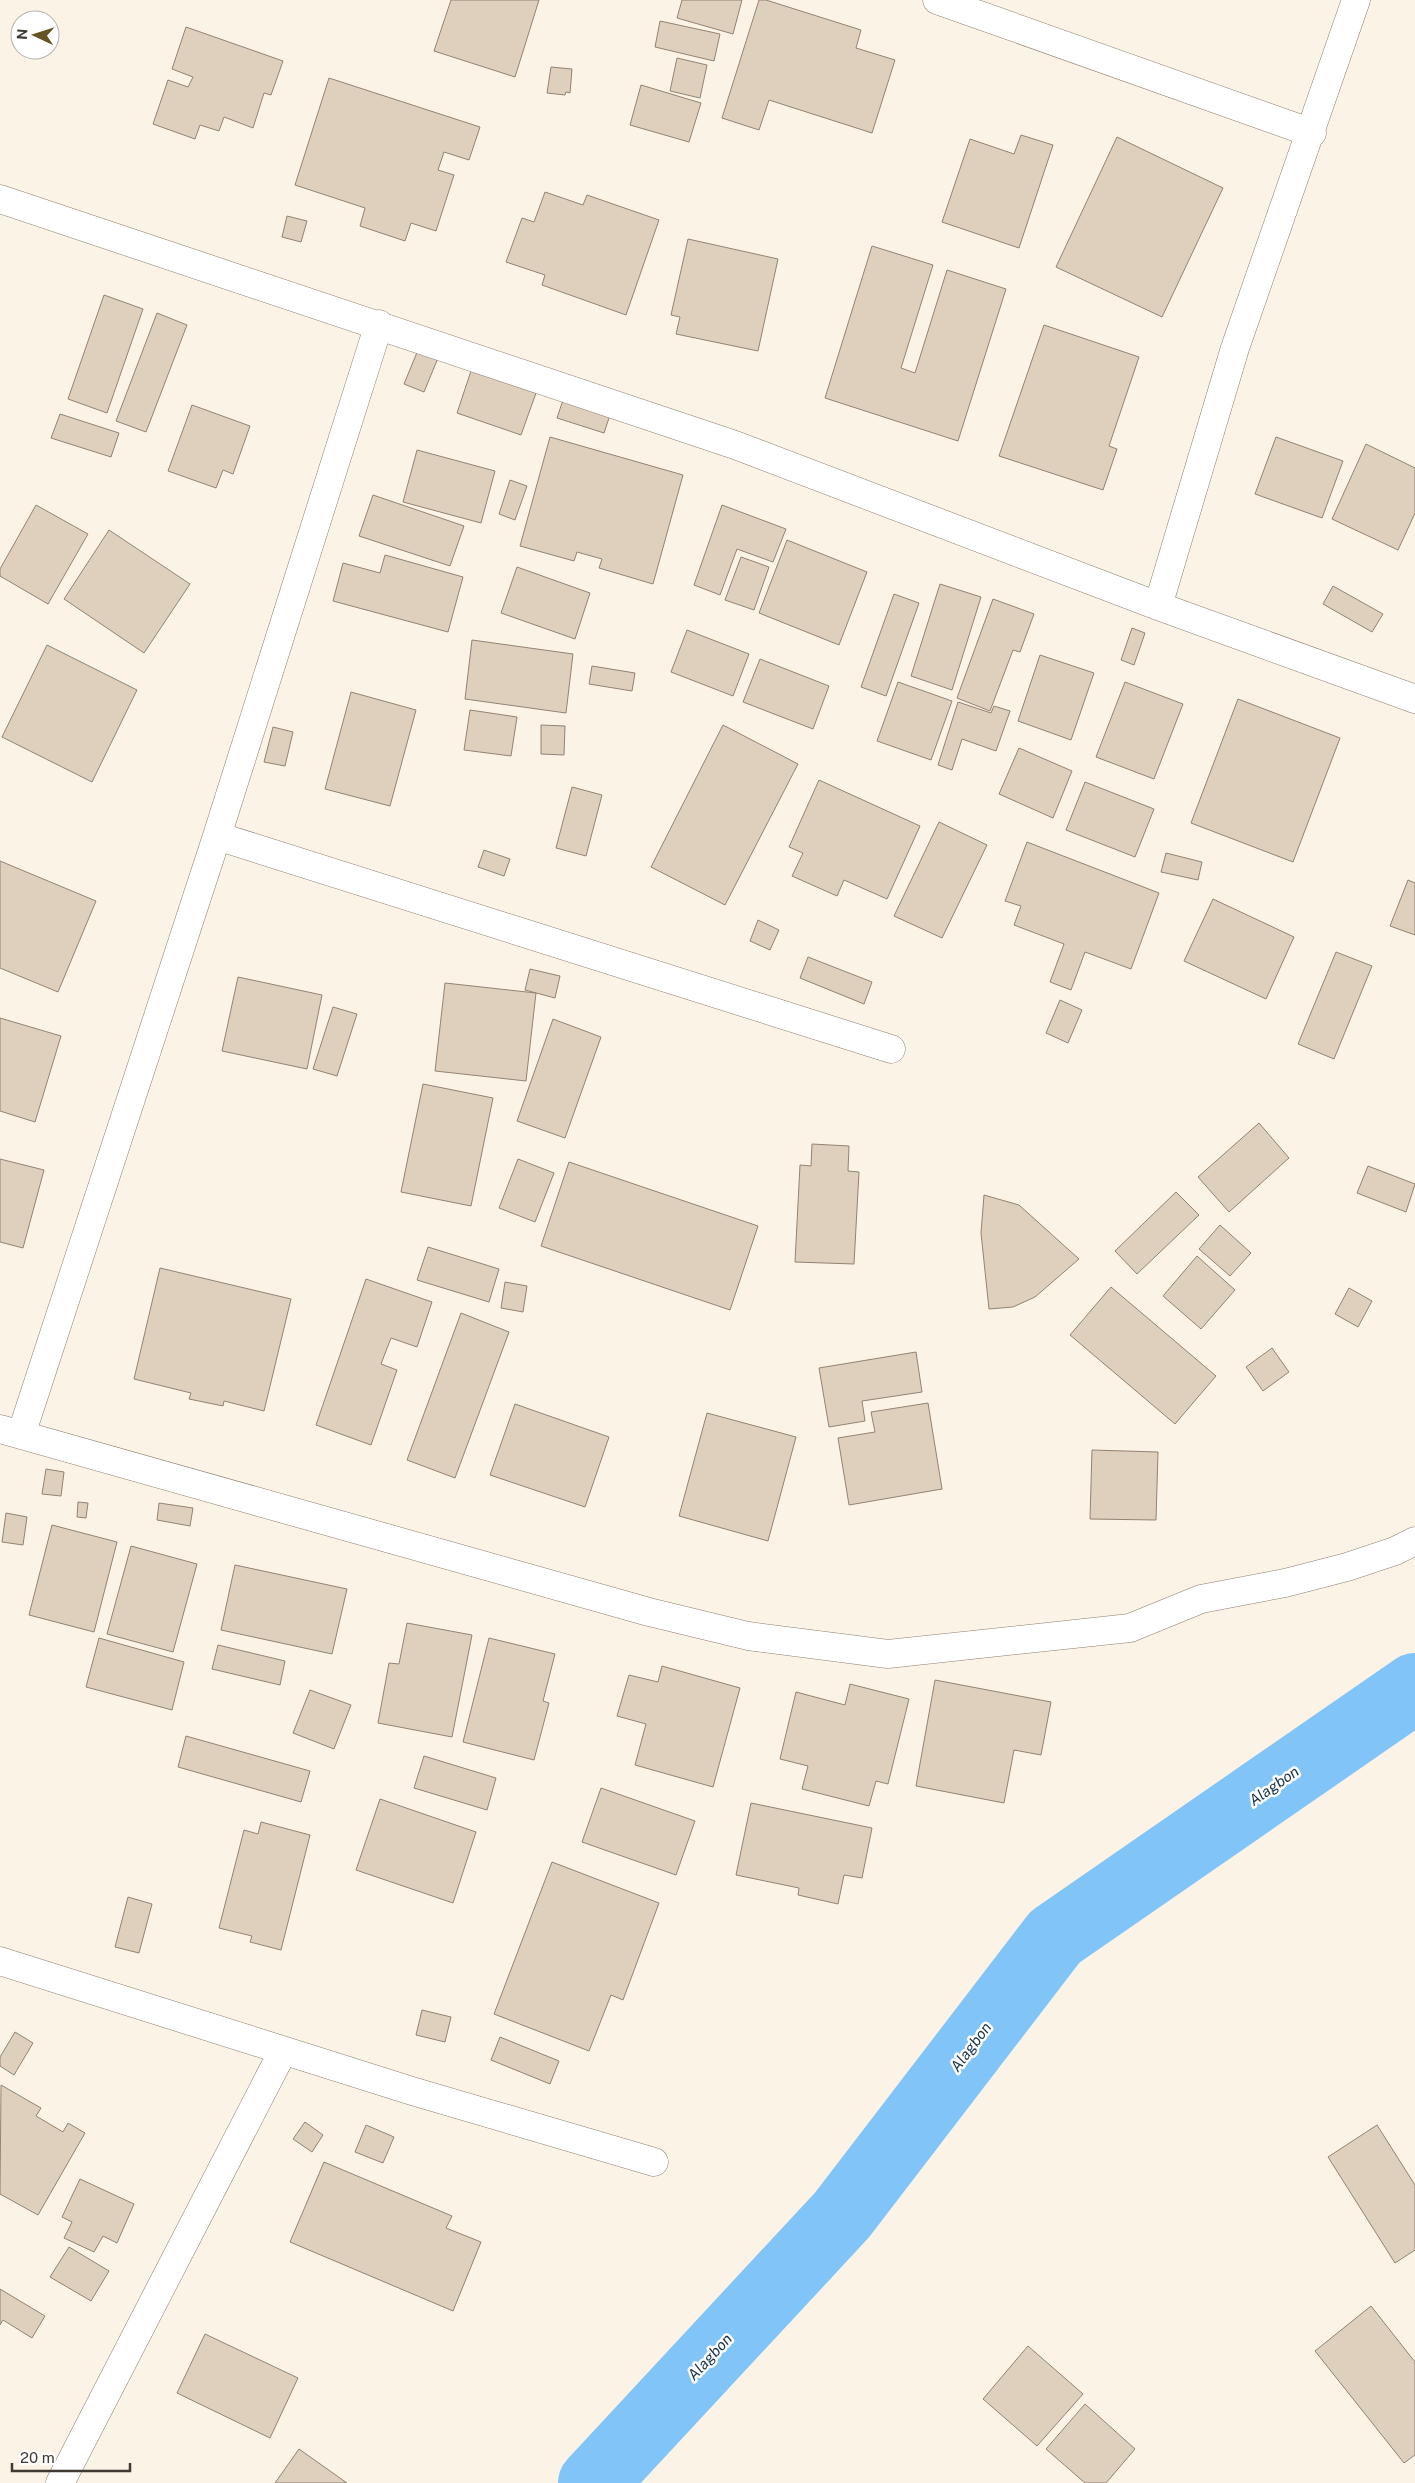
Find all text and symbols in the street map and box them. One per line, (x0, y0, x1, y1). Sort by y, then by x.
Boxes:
north arrow (10, 10, 60, 60)
text: N (14, 28, 30, 40)
water label: Alagbon (1246, 1762, 1302, 1809)
water label: Alagbon (947, 2019, 994, 2074)
water label: Alagbon (684, 2330, 735, 2383)
scale bar (12, 2440, 130, 2472)
text: 20 m (20, 2449, 55, 2466)

